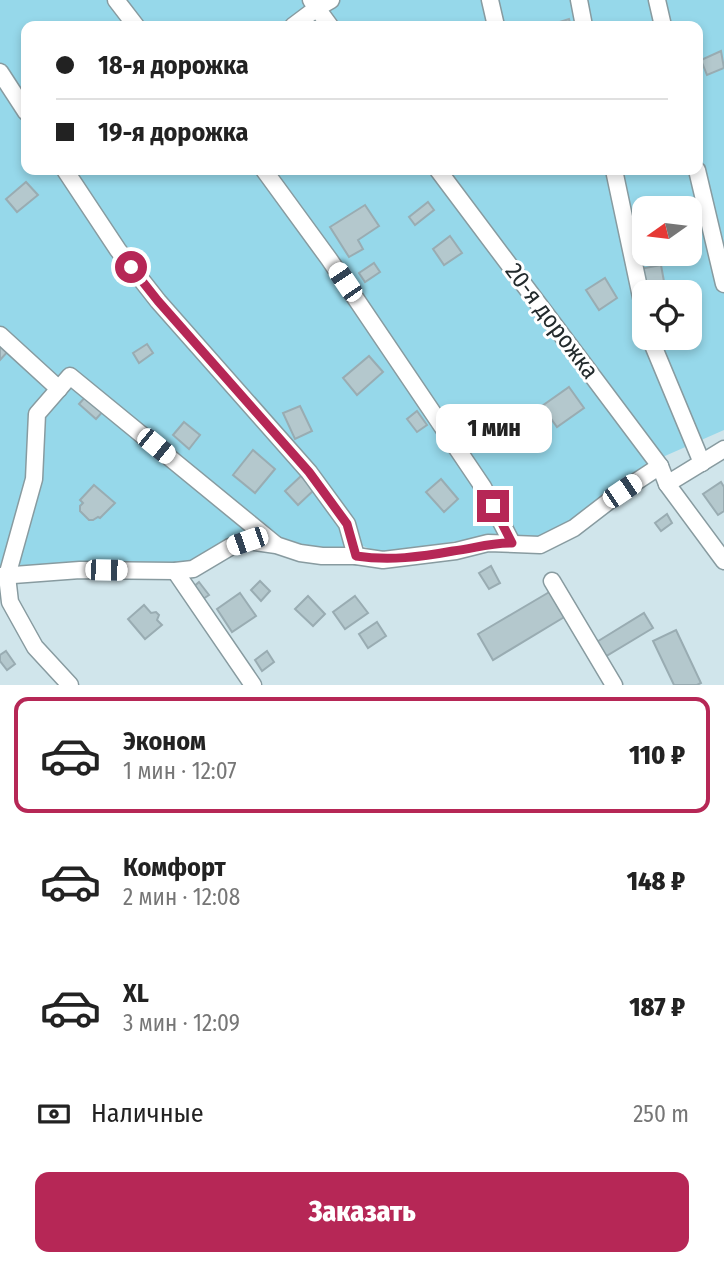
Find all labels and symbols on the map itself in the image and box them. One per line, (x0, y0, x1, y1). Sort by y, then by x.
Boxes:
north arrow (632, 196, 702, 266)
route start (115, 251, 147, 283)
street label: 20-я дорожка (500, 258, 604, 384)
car (325, 259, 366, 305)
callout: 1 мин (435, 405, 551, 454)
car (134, 425, 179, 467)
car (599, 471, 646, 511)
route end (477, 490, 509, 522)
car (224, 524, 271, 558)
car (85, 559, 128, 581)

